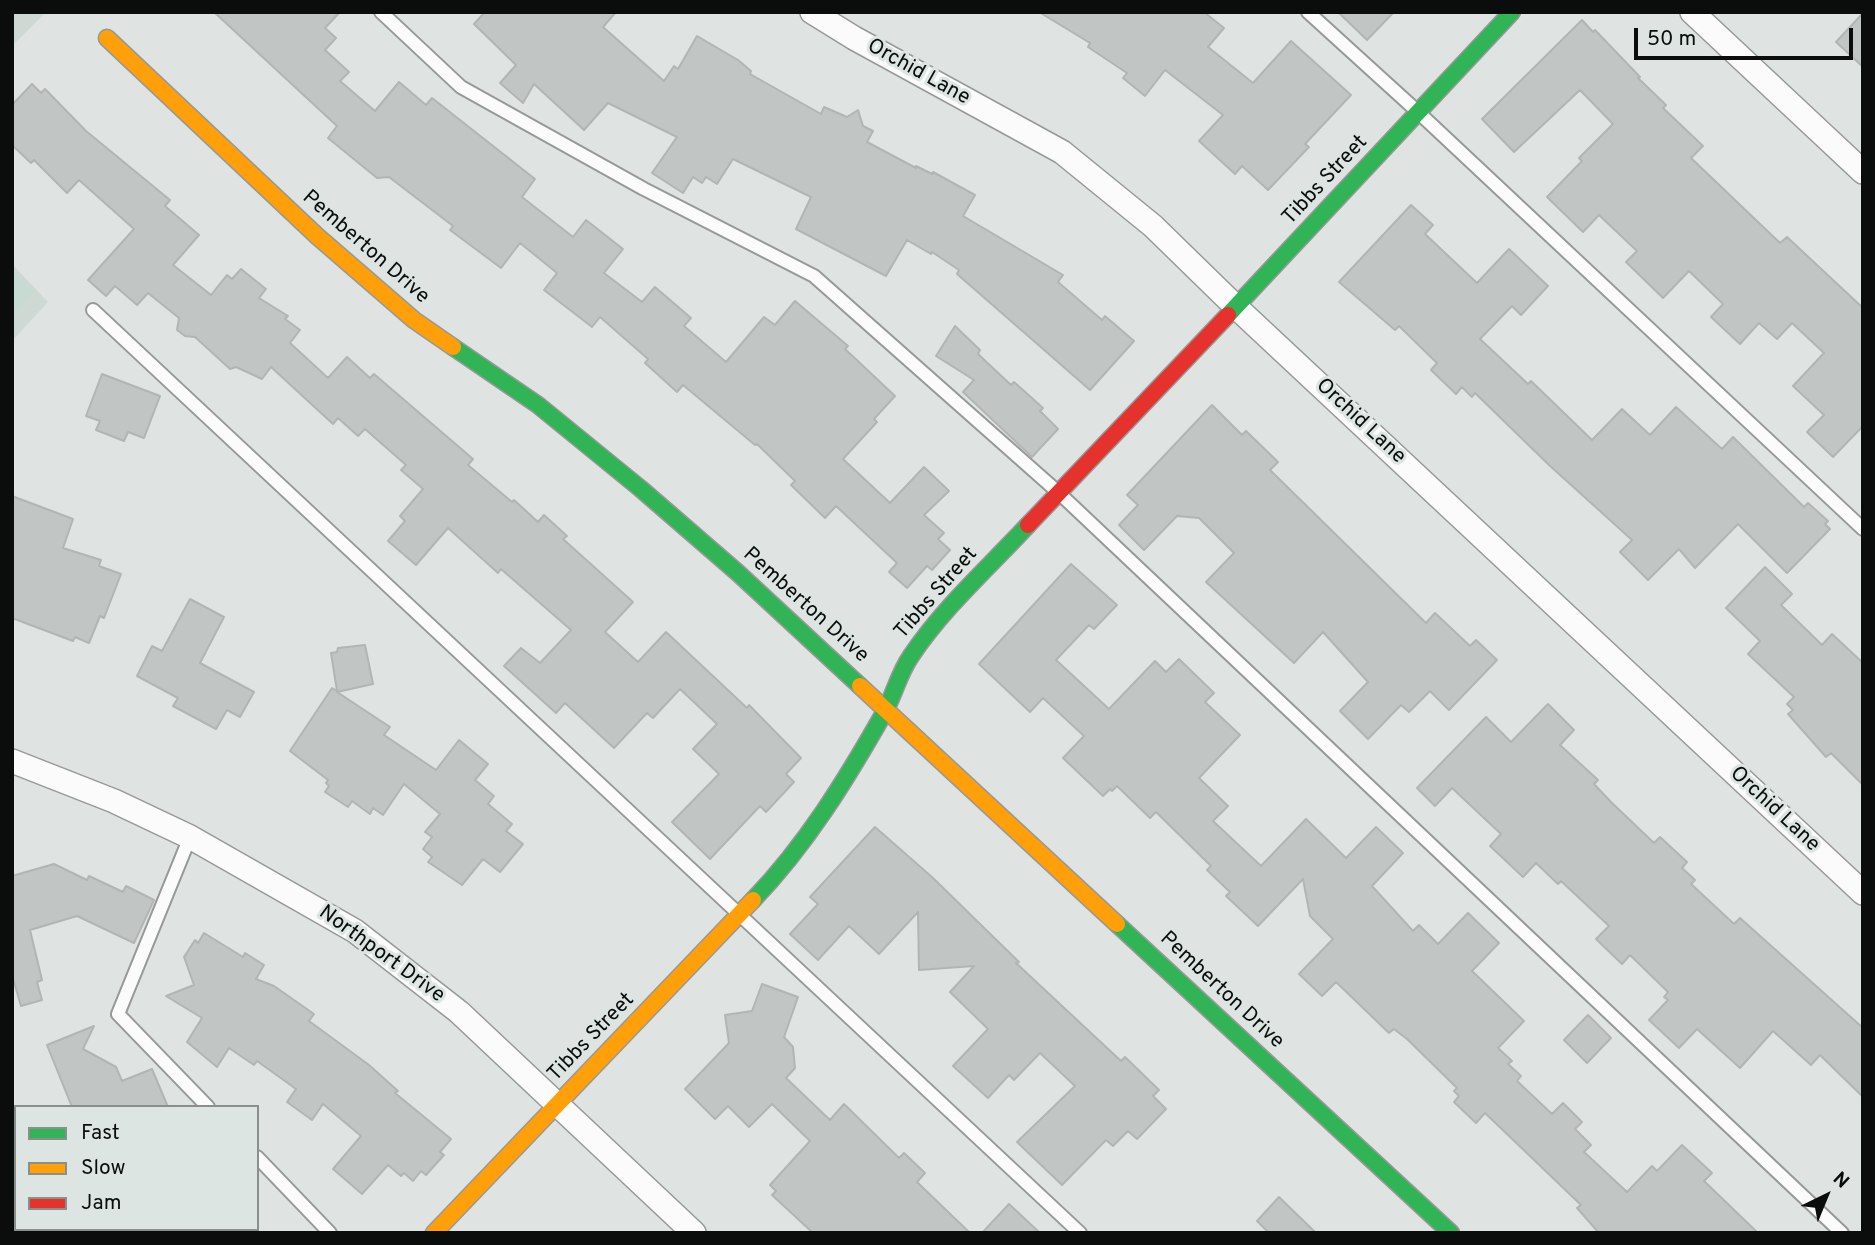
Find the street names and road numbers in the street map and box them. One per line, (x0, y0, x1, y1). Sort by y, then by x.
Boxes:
street label: Orchid Lane (862, 34, 974, 112)
street label: Tibbs Street (1278, 131, 1374, 231)
street label: Pemberton Drive (296, 186, 434, 310)
street label: Orchid Lane (1310, 374, 1410, 470)
street label: Pemberton Drive (737, 543, 873, 669)
street label: Tibbs Street (890, 543, 984, 645)
street label: Orchid Lane (1724, 762, 1824, 858)
street label: Northport Drive (313, 901, 449, 1009)
street label: Pemberton Drive (1154, 927, 1288, 1055)
street label: Tibbs Street (543, 988, 641, 1088)

